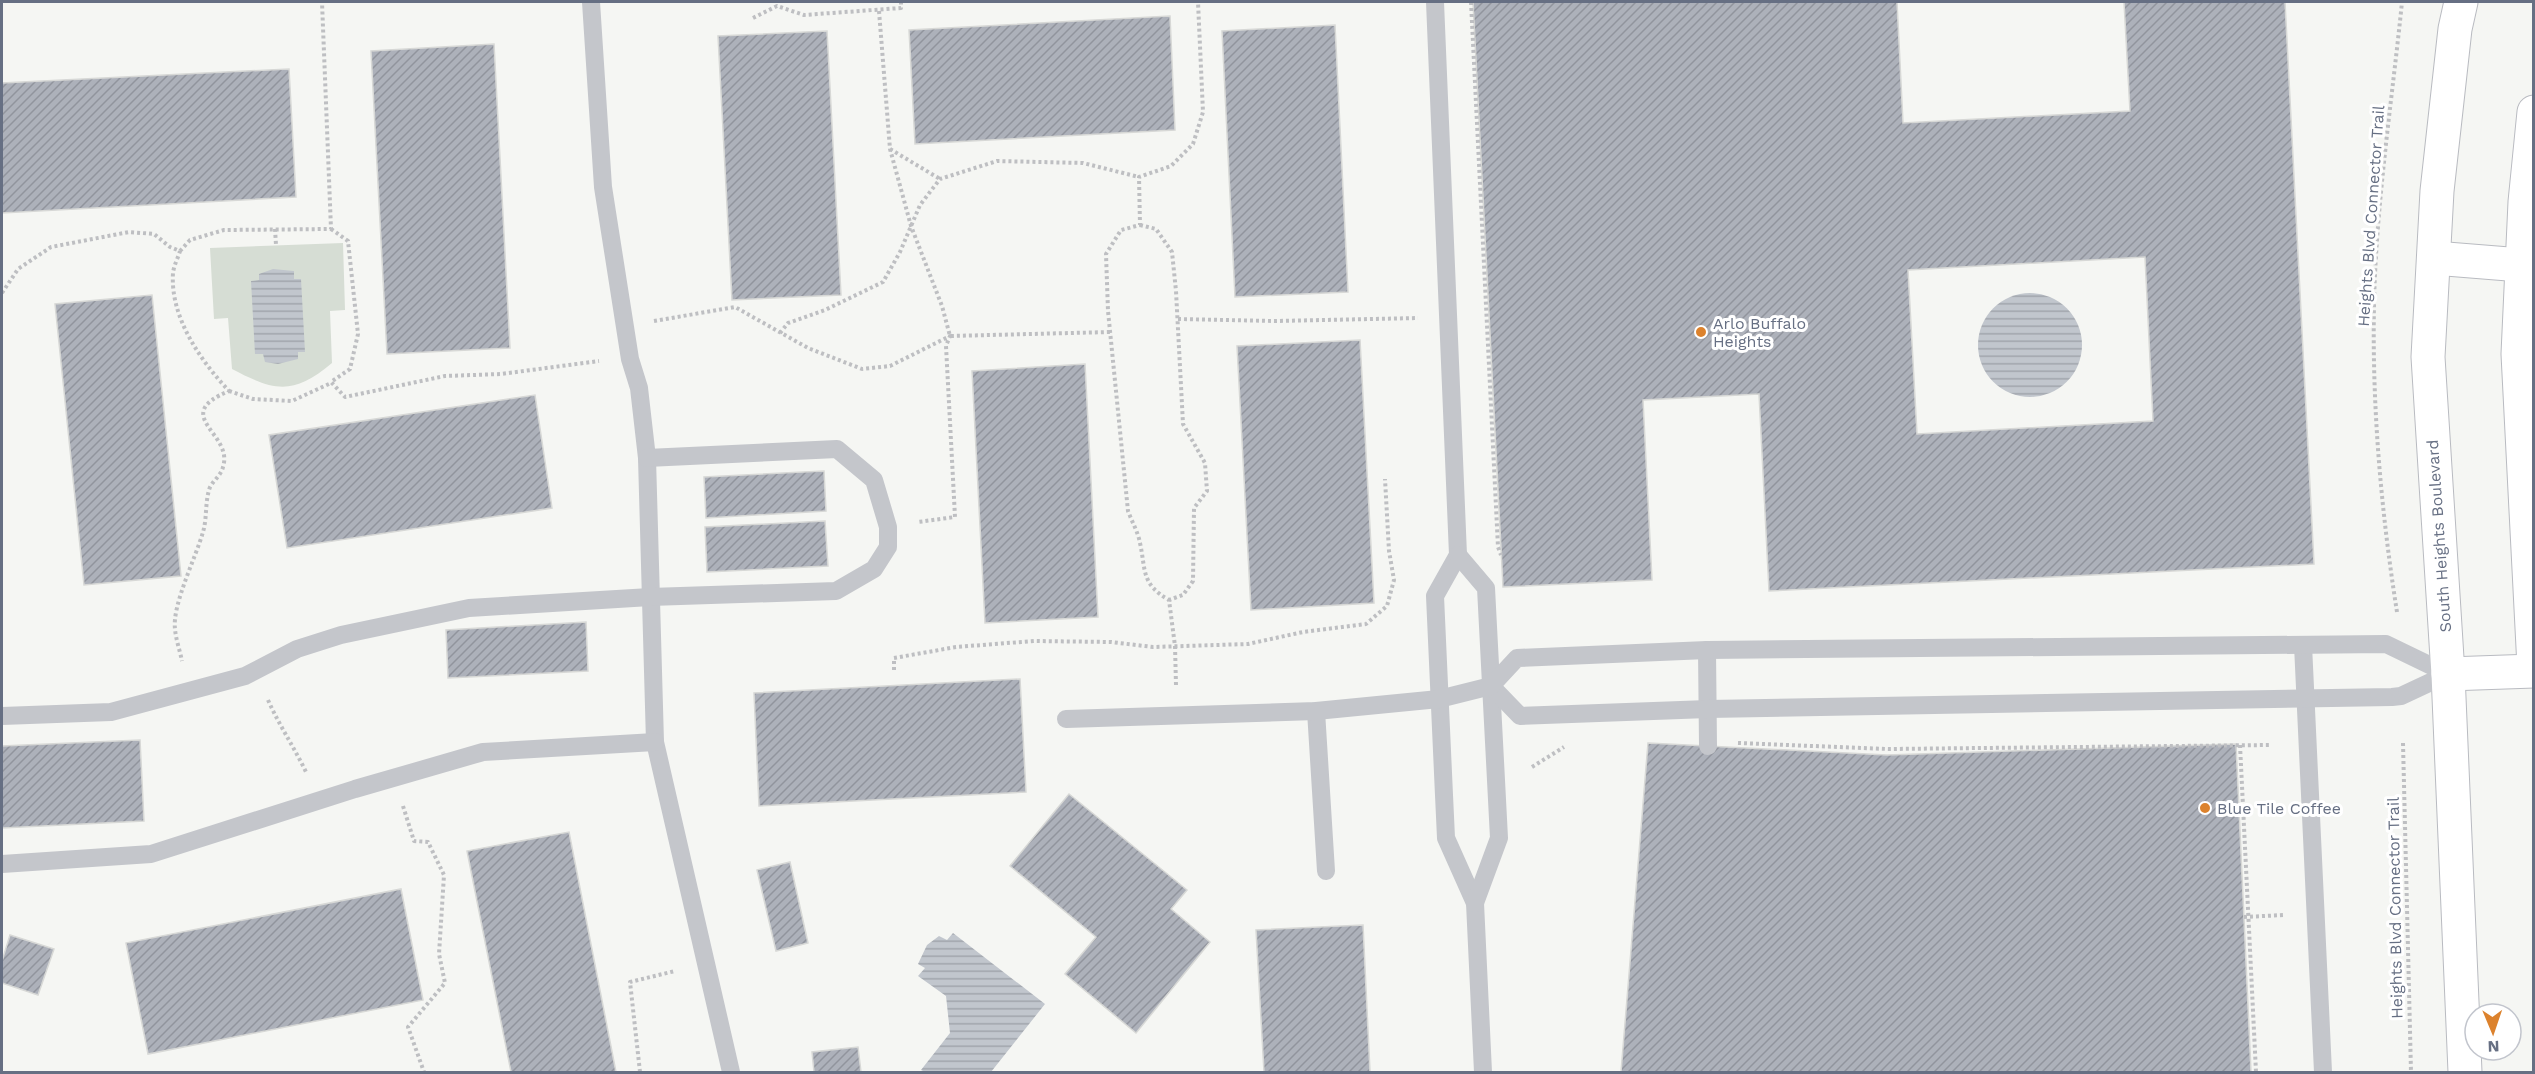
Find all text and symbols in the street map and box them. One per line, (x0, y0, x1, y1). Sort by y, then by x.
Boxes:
street label: Heights Blvd Connector Trail (2354, 105, 2388, 327)
place label: Arlo Buffalo Heights (1713, 314, 1806, 351)
marker: Arlo Buffalo Heights (1694, 325, 1708, 339)
street label: South Heights Boulevard (2423, 439, 2455, 633)
street label: Heights Blvd Connector Trail (2384, 797, 2406, 1019)
place label: Blue Tile Coffee (2217, 799, 2341, 818)
marker: Blue Tile Coffee (2198, 801, 2212, 815)
north arrow (2463, 1002, 2523, 1062)
text: N (2487, 1037, 2500, 1056)

